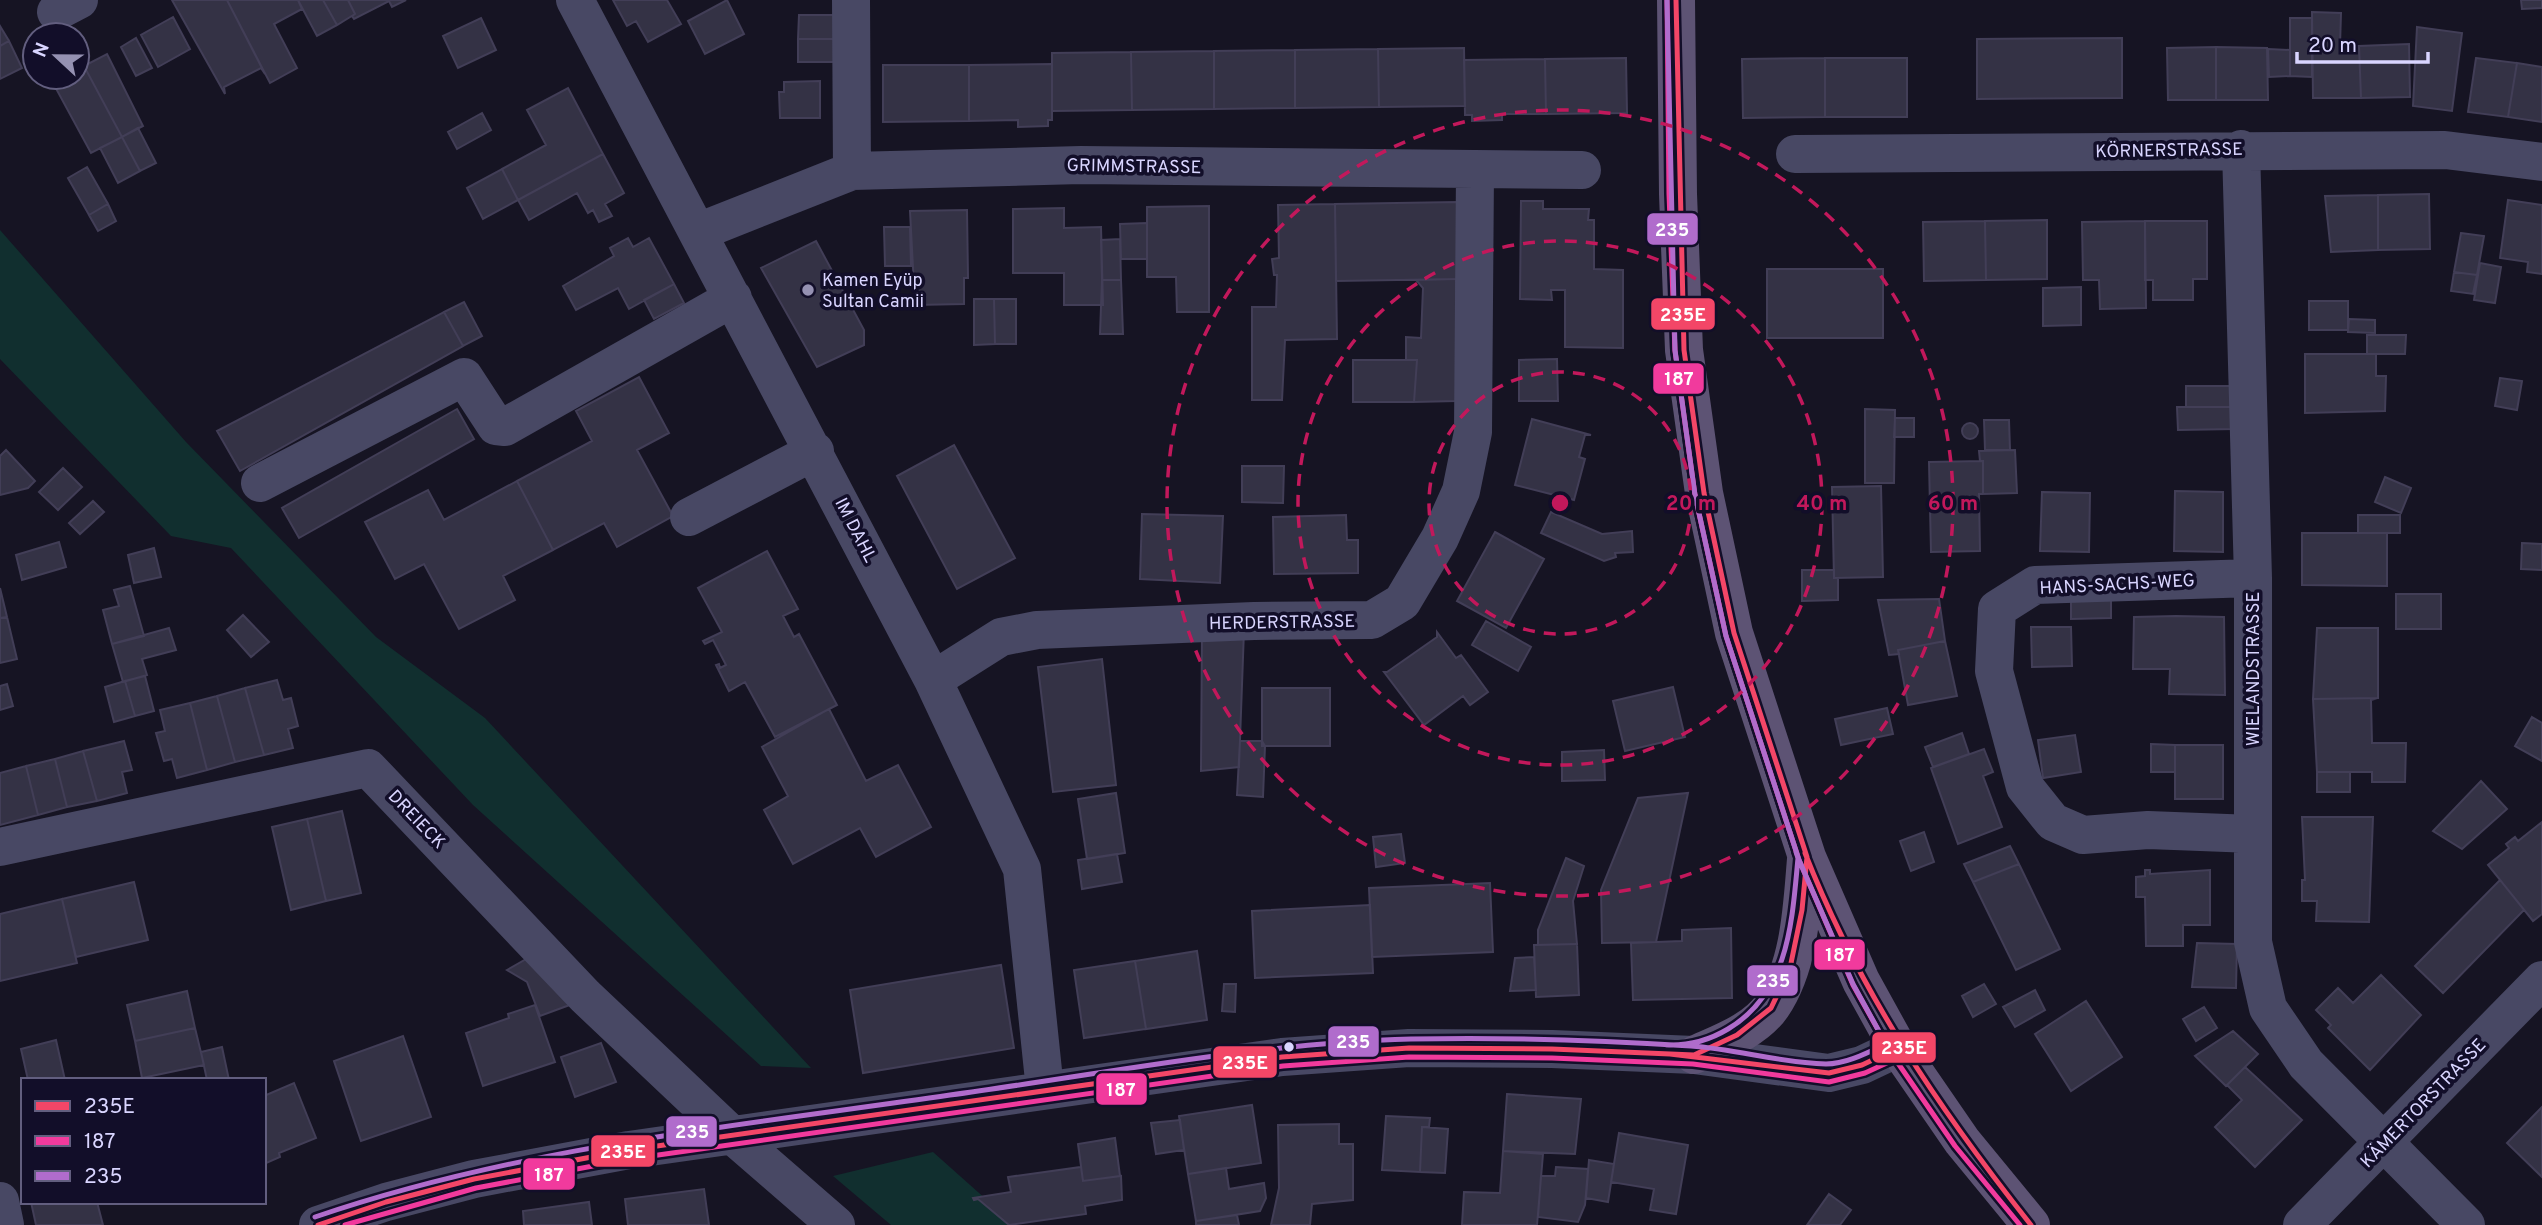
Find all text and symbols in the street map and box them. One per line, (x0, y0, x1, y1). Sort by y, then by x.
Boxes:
north arrow (21, 21, 91, 91)
scale bar (2297, 21, 2428, 65)
text: 20 m (2308, 33, 2357, 60)
text: N (28, 40, 56, 61)
street label: KÖRNERSTRASSE (2095, 137, 2243, 164)
street label: GRIMMSTRASSE (1066, 155, 1202, 180)
line badge: 235 (1646, 212, 1699, 246)
text: 235 (1655, 219, 1689, 243)
place label: Kamen Eyüp Sultan Camii (822, 270, 924, 314)
marker: Kamen Eyüp Sultan Camii (800, 282, 816, 298)
line badge: 235E (1650, 297, 1716, 331)
text: 235E (1660, 304, 1706, 328)
line badge: 187 (1652, 362, 1705, 395)
text: 187 (1664, 368, 1694, 392)
centre of rings (1548, 491, 1572, 515)
text: 20 m (1666, 491, 1716, 518)
text: 40 m (1797, 491, 1847, 518)
text: 60 m (1928, 491, 1978, 518)
street label: IM DAHL (829, 494, 881, 567)
street label: HANS-SACHS-WEG (2039, 570, 2195, 601)
street label: WIELANDSTRASSE (2243, 592, 2266, 746)
street label: HERDERSTRASSE (1209, 611, 1355, 636)
street label: DREIECK (382, 786, 450, 855)
line badge: 187 (1813, 938, 1866, 971)
text: 187 (1825, 944, 1855, 968)
line badge: 235 (1746, 964, 1799, 997)
text: 235 (1756, 970, 1790, 994)
line badge: 235 (1327, 1025, 1380, 1058)
text: 235 (1336, 1031, 1370, 1055)
line badge: 235E (1871, 1031, 1937, 1064)
street label: KÄMERTORSTRASSE (2355, 1033, 2492, 1174)
text: 235E (1881, 1037, 1927, 1061)
unlabelled marker (1282, 1040, 1296, 1054)
line badge: 235E (1212, 1045, 1278, 1079)
text: 235E (1222, 1052, 1268, 1076)
line badge: 187 (1095, 1072, 1148, 1106)
legend (21, 1078, 266, 1204)
text: 187 (1106, 1079, 1136, 1103)
text: 235E (84, 1094, 135, 1121)
line badge: 235 (665, 1115, 718, 1148)
text: 235 (675, 1121, 709, 1145)
text: 187 (84, 1129, 115, 1156)
line badge: 235E (590, 1134, 656, 1168)
text: 235E (600, 1141, 646, 1165)
line badge: 187 (522, 1157, 576, 1191)
text: 235 (84, 1164, 123, 1191)
text: 187 (534, 1164, 564, 1188)

